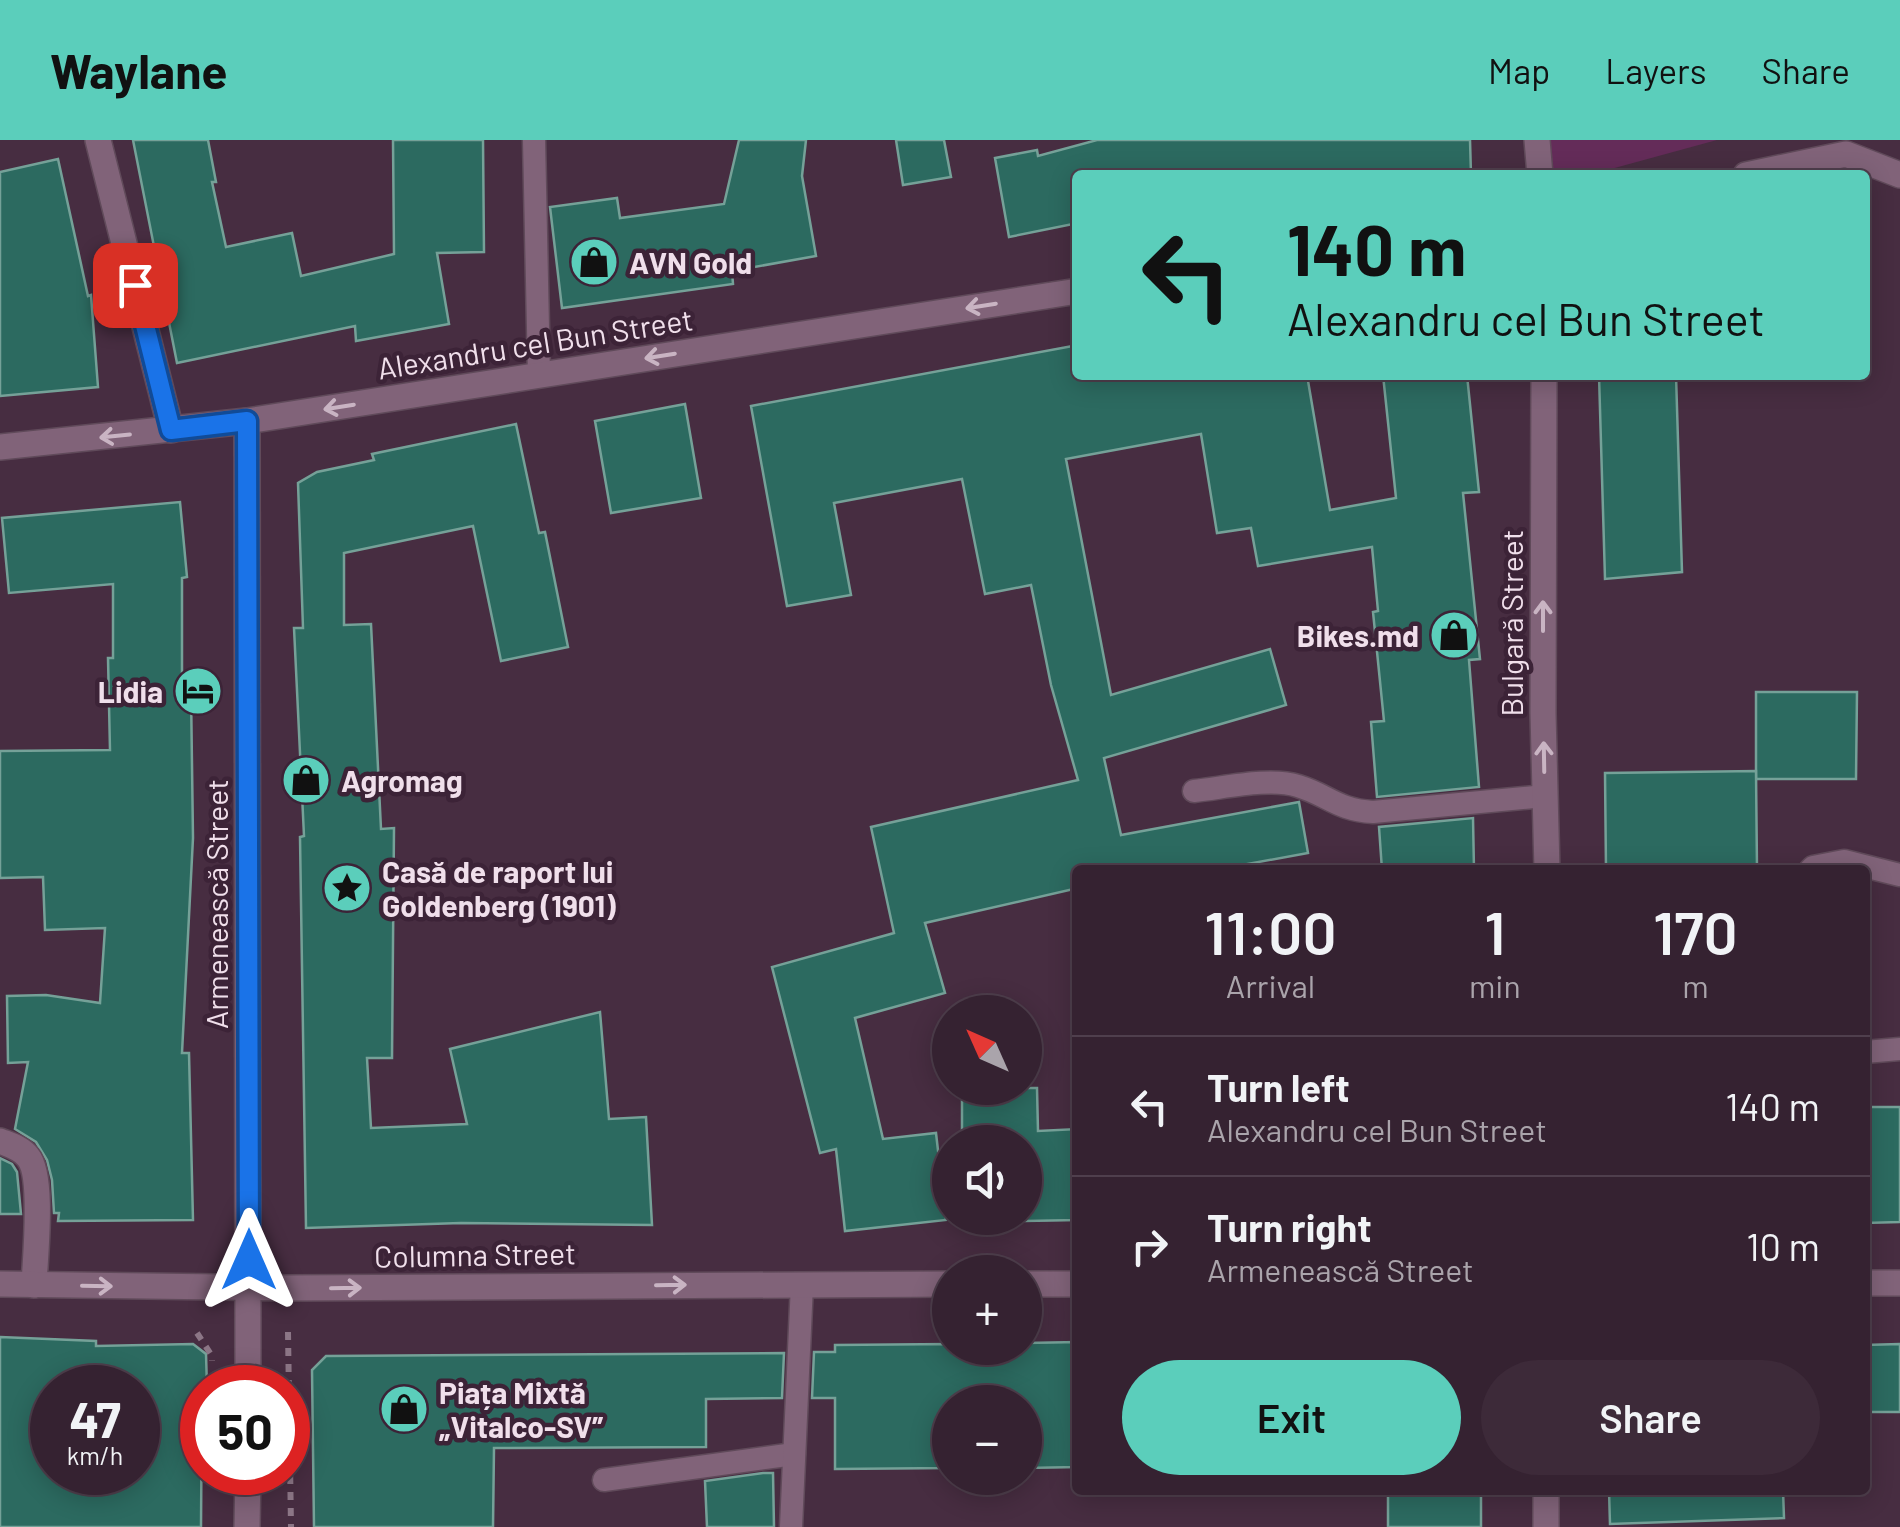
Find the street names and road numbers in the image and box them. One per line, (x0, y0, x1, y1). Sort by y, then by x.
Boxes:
street label: Alexandru cel Bun Street (375, 300, 695, 386)
street label: Bulgară Street (1493, 530, 1529, 716)
street label: Armenească Street (198, 779, 234, 1029)
street label: Columna Street (374, 1234, 576, 1274)

